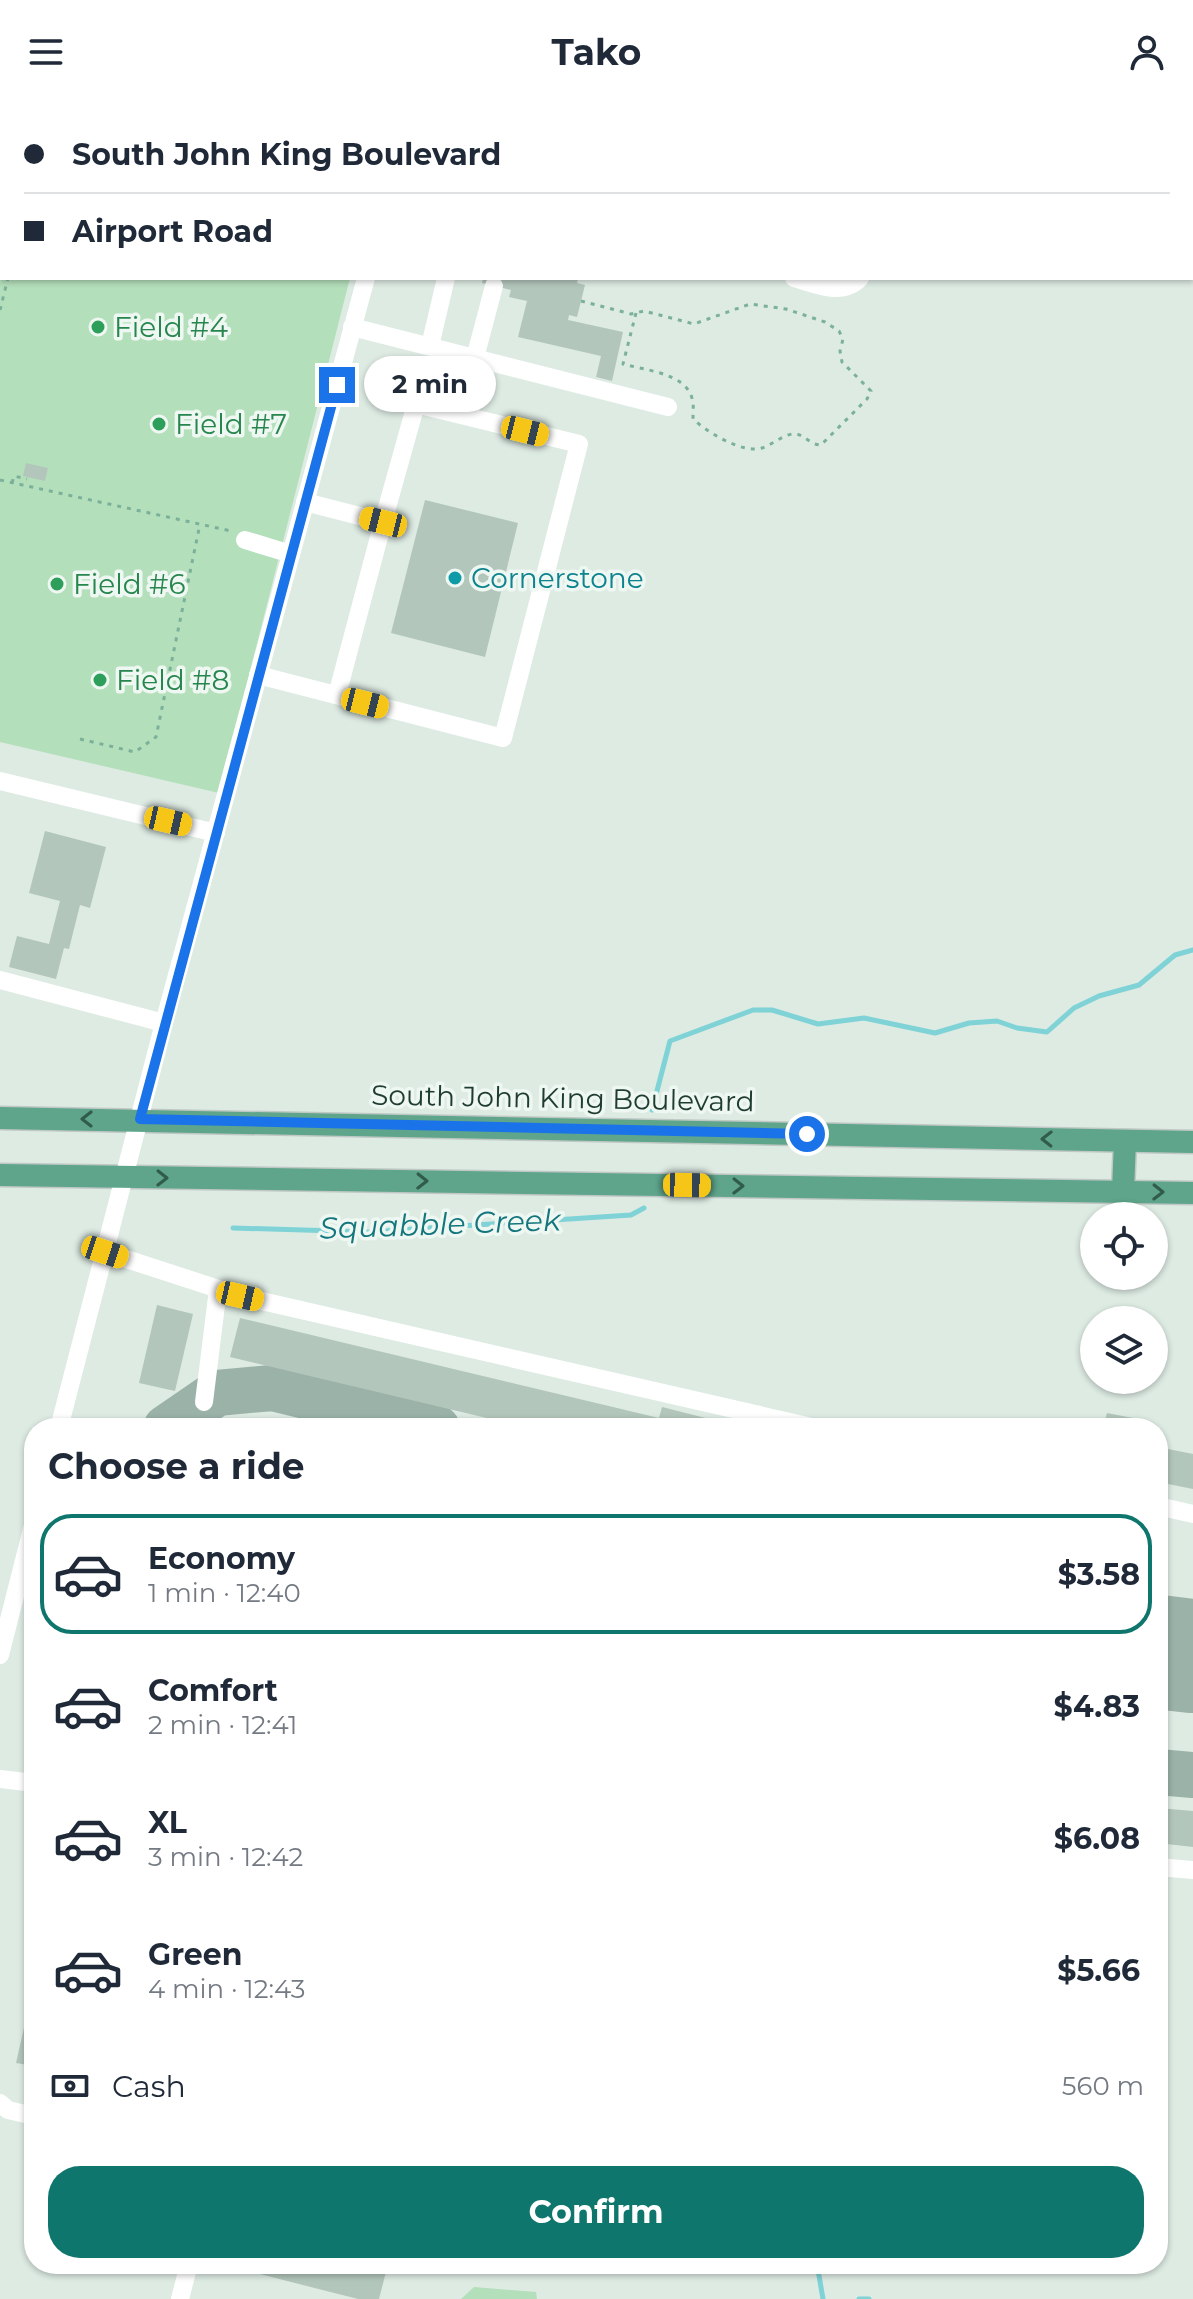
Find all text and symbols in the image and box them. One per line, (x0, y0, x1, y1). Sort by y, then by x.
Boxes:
icon: menu (24, 30, 68, 74)
text: Tako (552, 30, 641, 74)
icon: person (1125, 30, 1169, 74)
text: South John King Boulevard (72, 136, 501, 173)
text: Airport Road (72, 213, 273, 250)
place label: Field #4 (114, 310, 229, 344)
marker: Field #4 (89, 318, 107, 336)
callout: 2 min (365, 357, 497, 413)
route end (319, 367, 355, 403)
text: 2 min (392, 368, 468, 400)
place label: Field #7 (175, 407, 287, 441)
car (499, 414, 551, 448)
marker: Field #7 (150, 415, 168, 433)
car (357, 505, 409, 539)
place label: Cornerstone (471, 561, 644, 595)
place label: Field #6 (73, 567, 186, 601)
marker: Cornerstone (446, 569, 464, 587)
marker: Field #6 (48, 575, 66, 593)
place label: Field #8 (116, 663, 229, 697)
marker: Field #8 (91, 671, 109, 689)
car (339, 686, 391, 720)
car (142, 804, 194, 838)
street label: South John King Boulevard (371, 1078, 755, 1118)
one-way arrow (80, 1110, 93, 1128)
route start (789, 1116, 825, 1152)
one-way arrow (1040, 1130, 1053, 1148)
one-way arrow (156, 1169, 169, 1187)
one-way arrow (416, 1173, 429, 1190)
car (663, 1173, 711, 1197)
one-way arrow (732, 1177, 745, 1195)
one-way arrow (1152, 1183, 1165, 1201)
water label: Squabble Creek (319, 1201, 562, 1247)
map controls (1080, 1202, 1168, 1394)
button: locate (1080, 1202, 1168, 1290)
car (78, 1233, 132, 1271)
car (214, 1279, 266, 1313)
button: layers (1080, 1306, 1168, 1394)
text: Choose a ride (48, 1444, 305, 1488)
icon: car (52, 1538, 124, 1610)
text: Economy (148, 1540, 295, 1577)
text: $3.58 (1058, 1556, 1140, 1593)
text: 1 min · 12:40 (148, 1577, 301, 1609)
icon: car (52, 1670, 124, 1742)
text: Comfort (148, 1672, 278, 1709)
text: $4.83 (1054, 1688, 1140, 1725)
text: 2 min · 12:41 (148, 1709, 298, 1741)
icon: car (52, 1802, 124, 1874)
text: XL (148, 1804, 187, 1841)
text: $6.08 (1054, 1820, 1140, 1857)
text: 3 min · 12:42 (148, 1841, 303, 1873)
icon: car (52, 1934, 124, 2006)
text: Green (148, 1936, 242, 1973)
text: $5.66 (1057, 1952, 1140, 1989)
text: 4 min · 12:43 (148, 1973, 305, 2005)
icon: cash (48, 2064, 92, 2108)
text: Cash (112, 2068, 186, 2105)
text: 560 m (1062, 2070, 1144, 2102)
button: Confirm (48, 2166, 1144, 2258)

